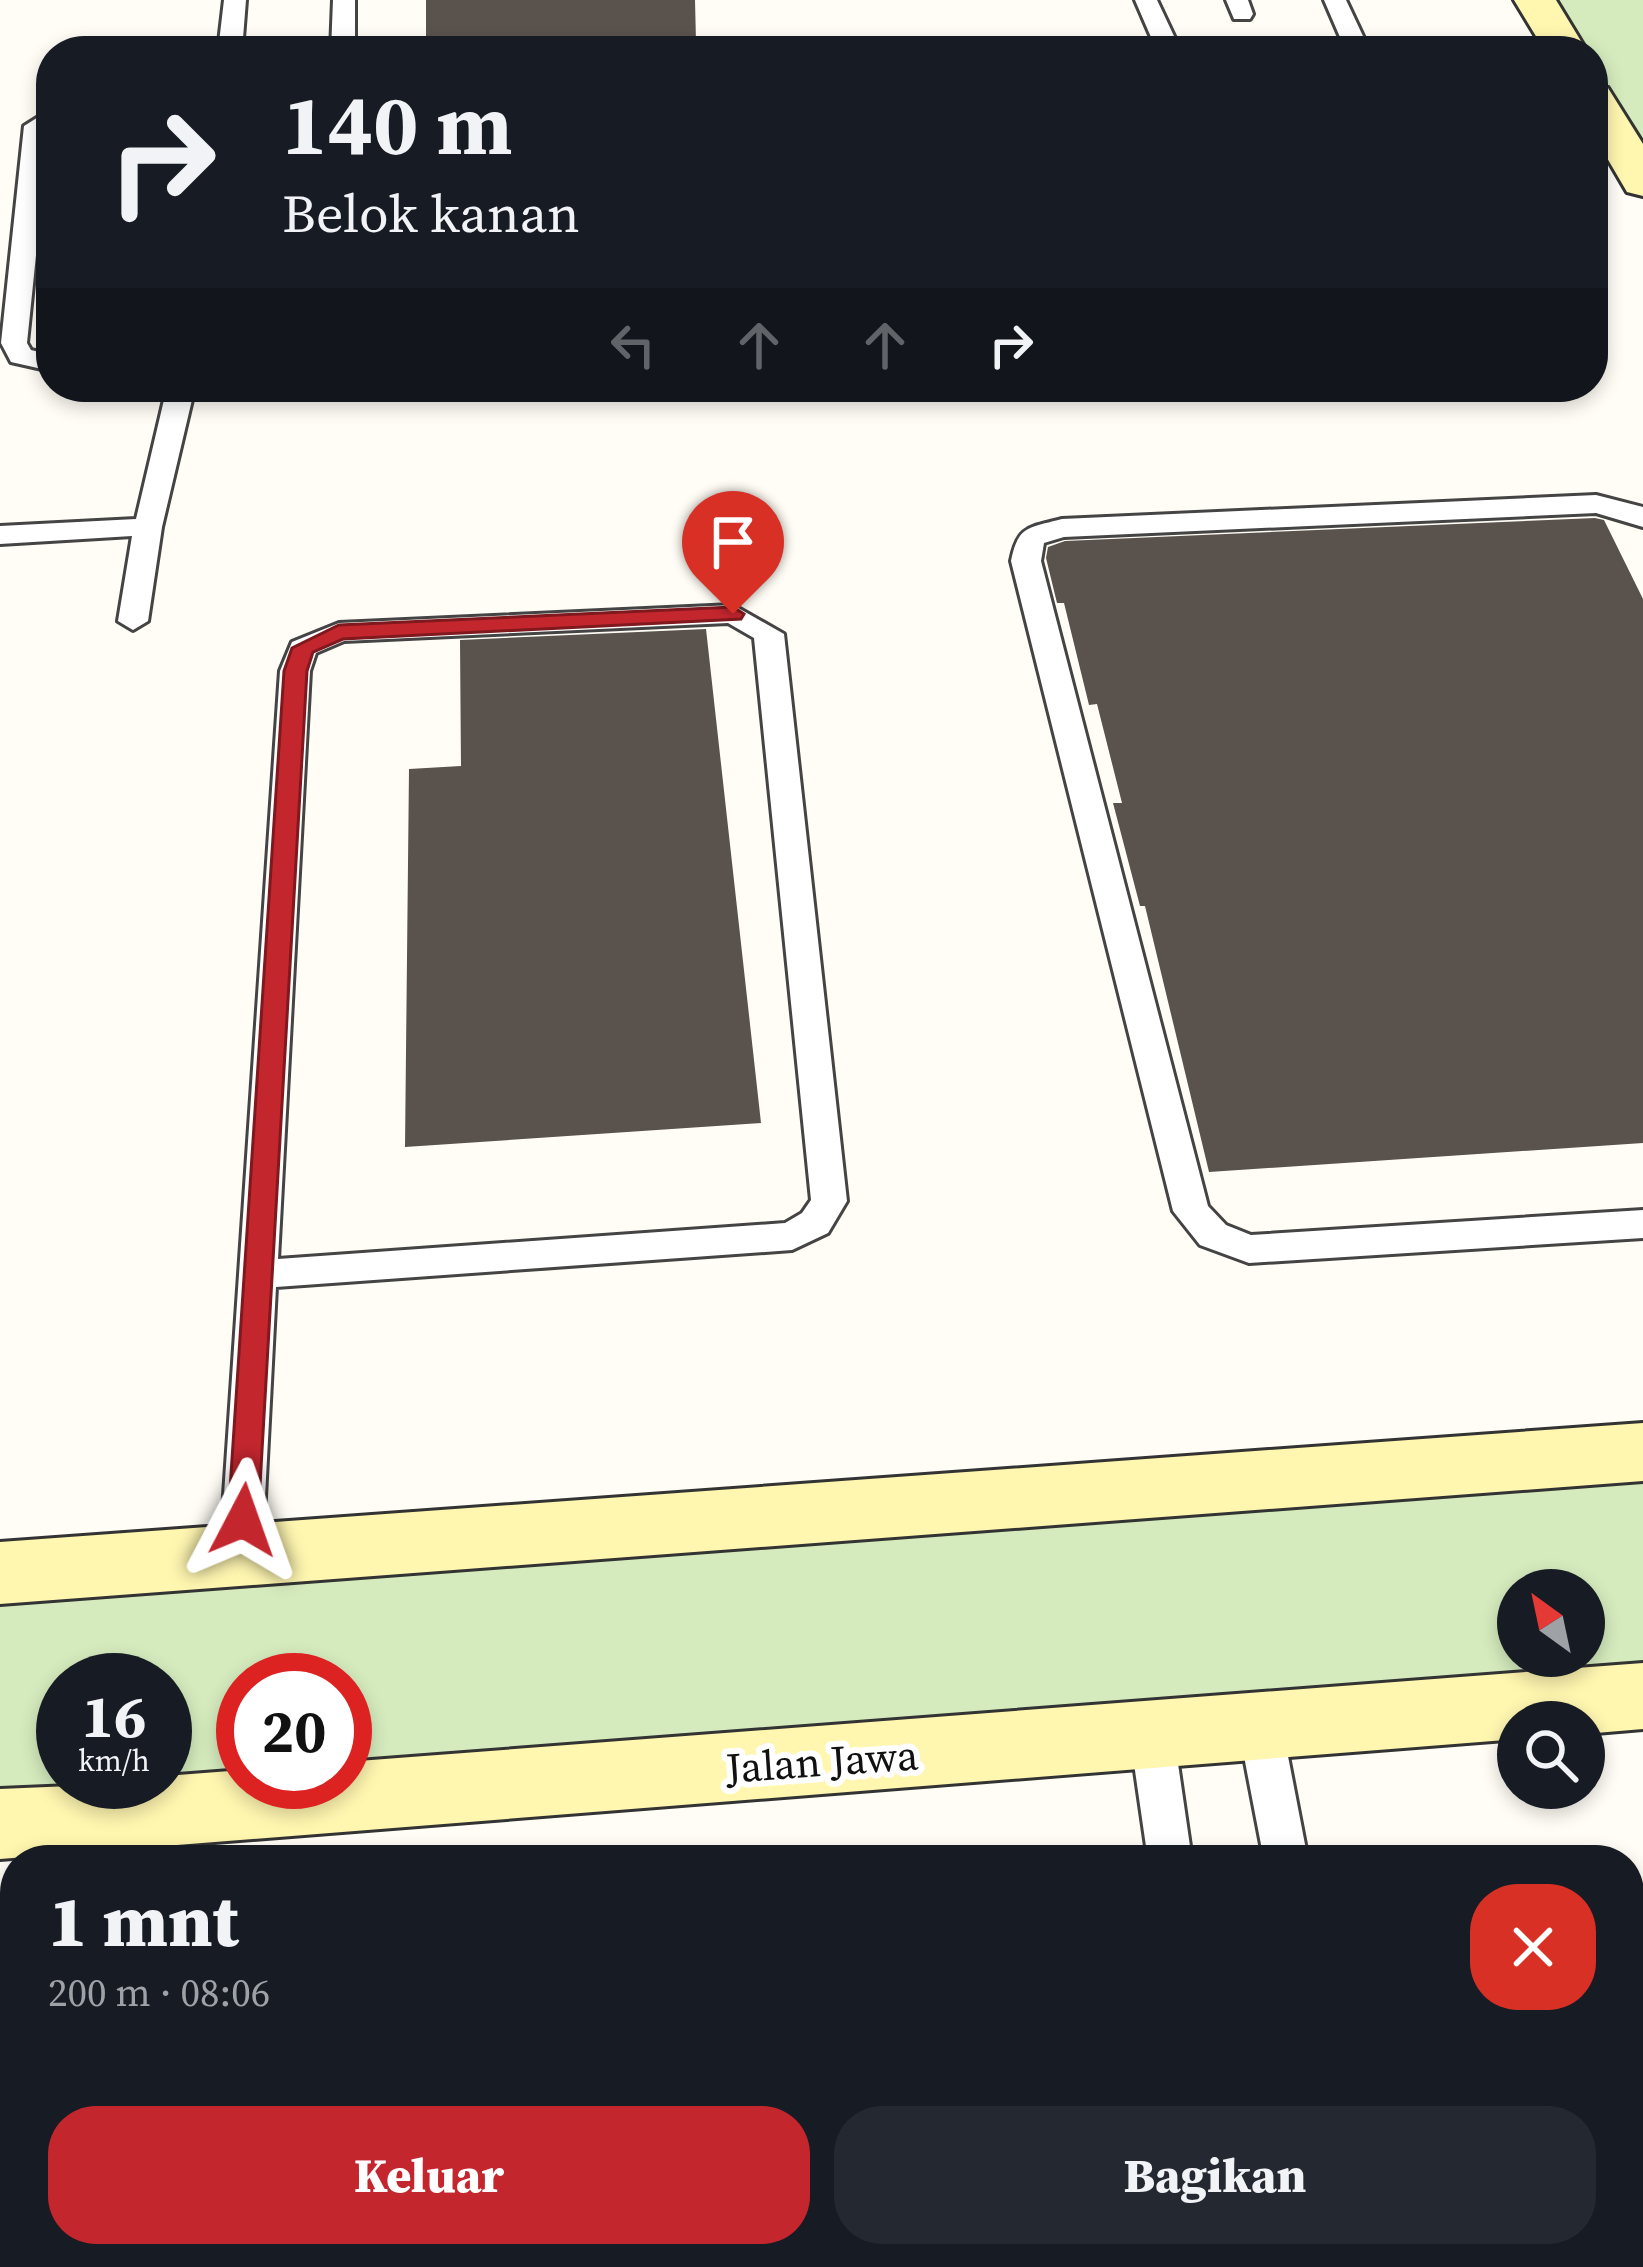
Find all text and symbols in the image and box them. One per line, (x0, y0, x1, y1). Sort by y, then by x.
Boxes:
text: 140 m (282, 67, 513, 182)
icon: right (84, 84, 240, 240)
text: Belok kanan (282, 176, 580, 250)
icon: left (600, 312, 666, 378)
icon: ahead (726, 312, 792, 378)
icon: ahead (852, 312, 918, 378)
icon: right (978, 312, 1044, 378)
pin (682, 491, 784, 614)
icon: arrive (700, 509, 766, 575)
position arrow (180, 1457, 306, 1583)
north arrow (1497, 1569, 1605, 1677)
map controls (1497, 1569, 1605, 1809)
speed limit sign: 20 (216, 1653, 372, 1809)
text: 16 (81, 1675, 147, 1757)
button: search (1497, 1701, 1605, 1809)
street label: Jalan Jawa (723, 1725, 921, 1797)
text: km/h (78, 1740, 150, 1781)
text: 1 mnt (48, 1871, 239, 1970)
button: close (1470, 1884, 1596, 2010)
text: 200 m · 08:06 (48, 1966, 270, 2019)
button: Keluar (48, 2106, 810, 2244)
button: Bagikan (834, 2106, 1596, 2244)

